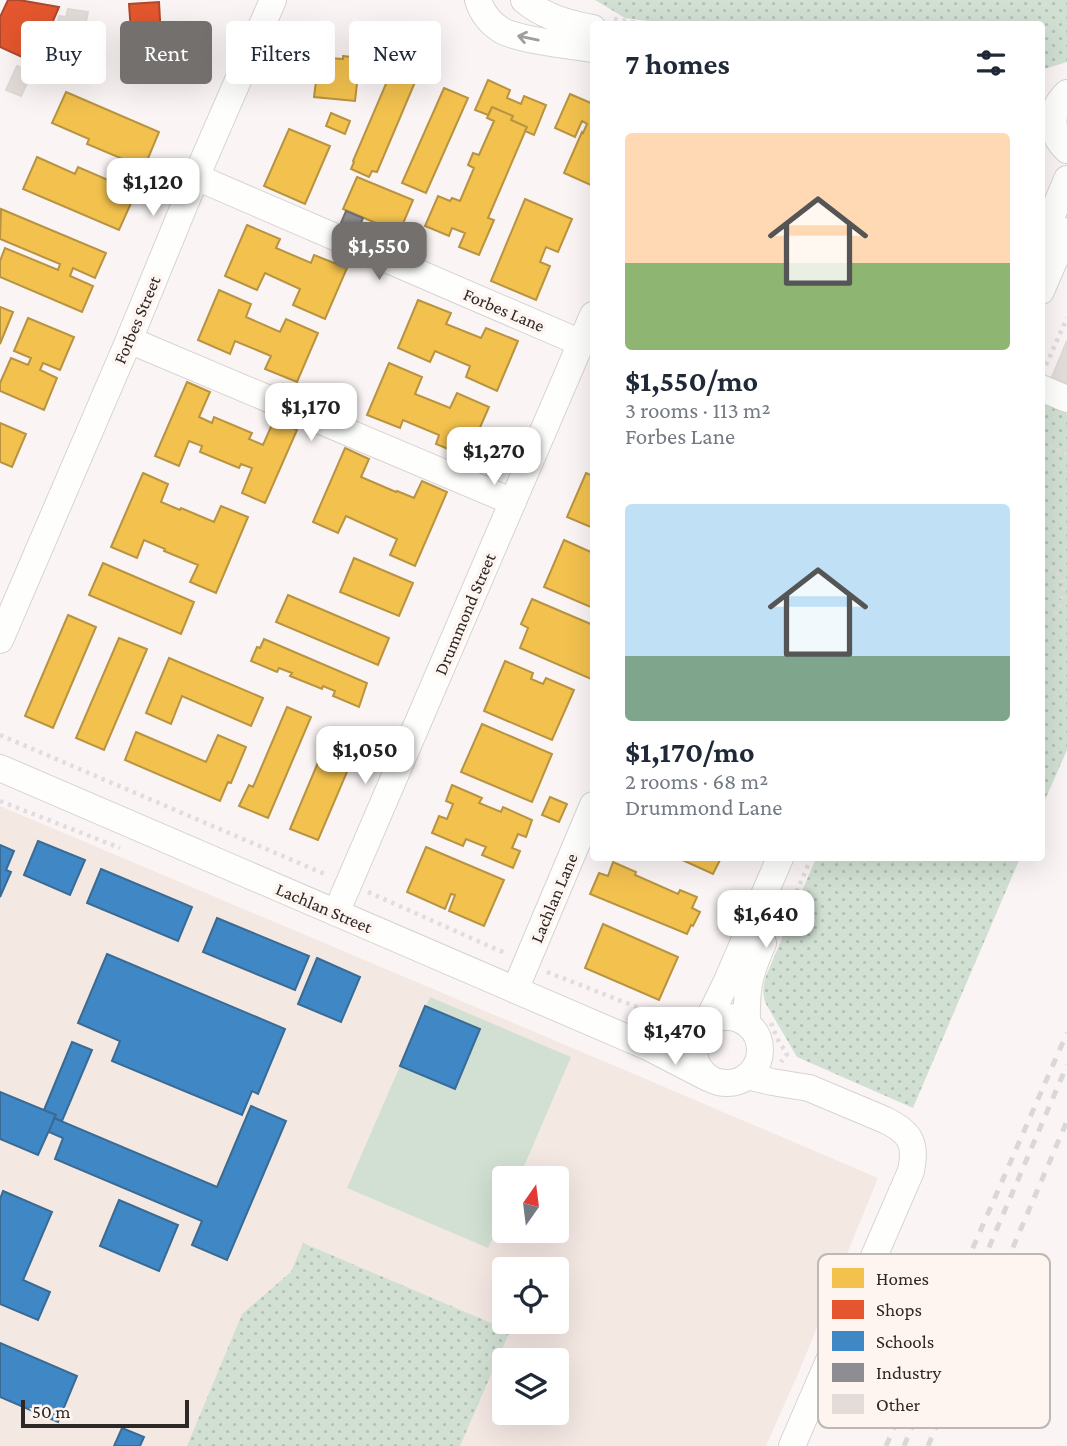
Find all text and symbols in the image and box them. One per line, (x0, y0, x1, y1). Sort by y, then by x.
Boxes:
chip: Buy (21, 21, 106, 84)
chip: Rent (120, 21, 212, 84)
chip: Filters (226, 21, 335, 84)
chip: New (349, 21, 441, 84)
one-way arrow (517, 30, 540, 44)
icon: filters (972, 44, 1010, 82)
text: 7 homes (625, 47, 730, 80)
pin: $1,120 (96, 158, 210, 218)
text: $1,120 (123, 168, 183, 194)
icon: home (755, 178, 881, 304)
pin: $1,550 (322, 222, 436, 282)
text: $1,550 (348, 232, 410, 258)
street label: Forbes Street (110, 272, 165, 367)
street label: Forbes Lane (460, 284, 548, 336)
text: $1,550/mo (625, 364, 758, 397)
pin: $1,170 (254, 384, 368, 443)
text: $1,170 (281, 393, 341, 419)
text: 3 rooms · 113 m² (625, 397, 770, 423)
text: Forbes Lane (625, 423, 735, 449)
pin: $1,270 (437, 428, 551, 487)
text: $1,270 (463, 437, 525, 463)
street label: Drummond Street (430, 549, 500, 678)
icon: home (755, 549, 881, 675)
pin: $1,050 (308, 726, 422, 786)
text: $1,170/mo (625, 735, 755, 768)
text: $1,050 (332, 736, 398, 762)
text: 2 rooms · 68 m² (625, 768, 768, 794)
text: Drummond Lane (625, 794, 782, 820)
street label: Lachlan Lane (526, 850, 582, 946)
street label: Lachlan Street (273, 879, 376, 938)
pin: $1,640 (709, 890, 823, 950)
text: $1,640 (733, 900, 799, 926)
pin: $1,470 (618, 1007, 732, 1067)
text: $1,470 (644, 1017, 706, 1043)
north arrow (492, 1166, 569, 1242)
map controls (492, 1166, 569, 1425)
legend (818, 1254, 1050, 1428)
button: locate (492, 1257, 569, 1334)
text: Homes (876, 1268, 929, 1289)
text: Shops (876, 1299, 922, 1320)
text: Schools (876, 1331, 934, 1352)
button: layers (492, 1348, 569, 1425)
text: Industry (876, 1362, 942, 1383)
text: Other (876, 1394, 921, 1415)
scale bar (21, 1397, 189, 1429)
text: 50 m (32, 1401, 71, 1422)

